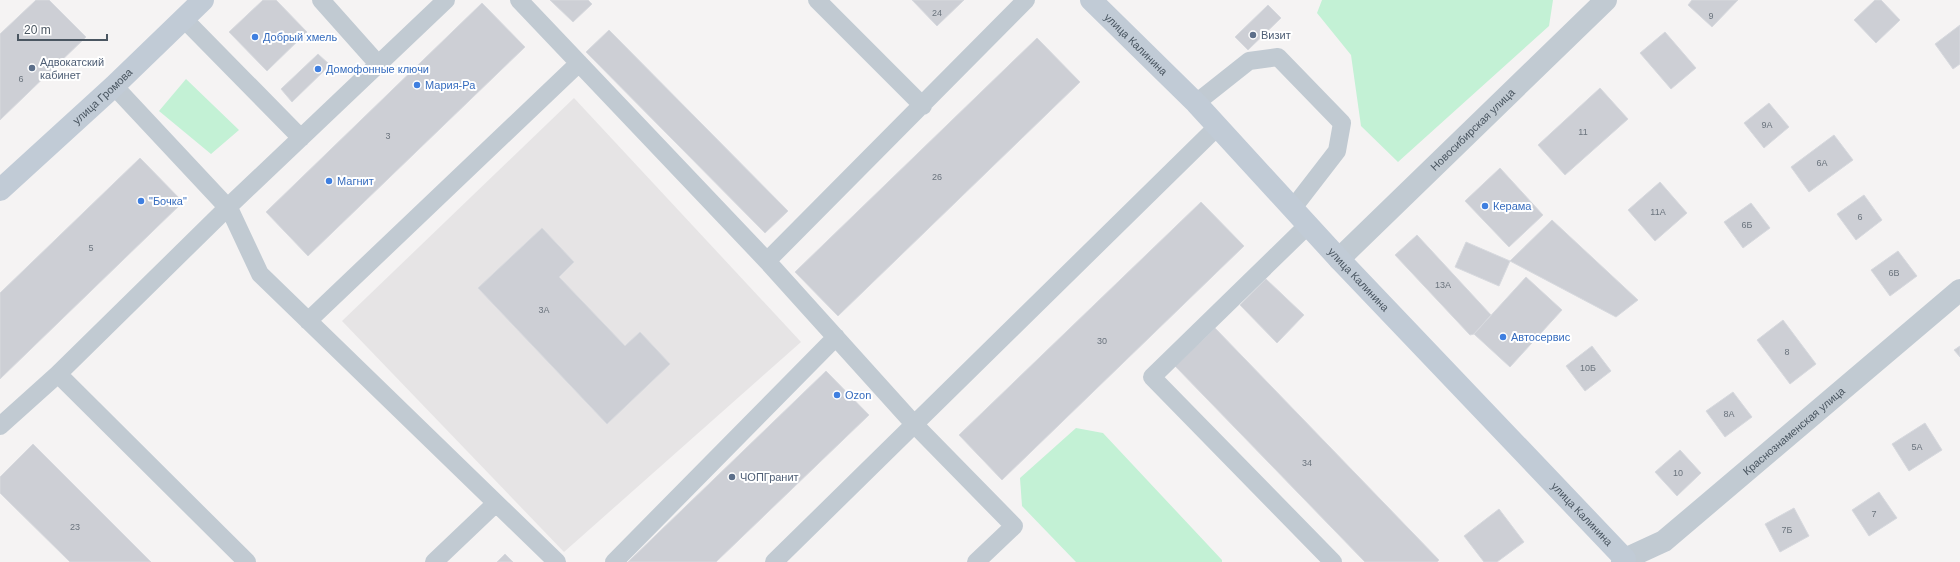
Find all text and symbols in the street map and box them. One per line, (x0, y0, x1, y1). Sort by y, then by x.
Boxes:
house number: 24 (932, 8, 942, 18)
street label: улица Калинина (1102, 11, 1170, 78)
house number: 9 (1708, 11, 1714, 21)
scale bar (18, 16, 107, 42)
text: 20 m (24, 23, 51, 37)
place label: Визит (1261, 29, 1291, 41)
marker: Визит (1248, 30, 1258, 40)
place label: Добрый хмель (263, 31, 337, 43)
marker: Добрый хмель (250, 32, 260, 42)
place label: Адвокатский кабинет (40, 56, 104, 81)
marker: Адвокатский кабинет (27, 63, 37, 73)
place label: Домофонные ключи (326, 63, 429, 75)
marker: Домофонные ключи (313, 64, 323, 74)
street label: улица Громова (70, 65, 135, 127)
house number: 6 (18, 74, 24, 84)
place label: Мария-Ра (425, 79, 476, 91)
marker: Мария-Ра (412, 80, 422, 90)
street label: Новосибирская улица (1428, 86, 1518, 173)
house number: 9А (1761, 120, 1773, 130)
house number: 11 (1578, 127, 1588, 137)
house number: 3 (385, 131, 391, 141)
house number: 6А (1816, 158, 1828, 168)
house number: 26 (932, 172, 942, 182)
place label: Магнит (337, 175, 374, 187)
marker: Магнит (324, 176, 334, 186)
place label: "Бочка" (149, 195, 187, 207)
marker: "Бочка" (136, 196, 146, 206)
place label: Керама (1493, 200, 1532, 212)
marker: Керама (1480, 201, 1490, 211)
house number: 11А (1650, 207, 1666, 217)
house number: 6 (1857, 212, 1863, 222)
house number: 6Б (1742, 220, 1753, 230)
house number: 5 (88, 243, 94, 253)
street label: улица Калинина (1326, 245, 1392, 314)
house number: 6В (1888, 268, 1900, 278)
house number: 13А (1435, 280, 1451, 290)
house number: 3А (538, 305, 550, 315)
place label: Автосервис (1511, 331, 1571, 343)
marker: Автосервис (1498, 332, 1508, 342)
house number: 30 (1097, 336, 1107, 346)
house number: 8 (1784, 347, 1790, 357)
house number: 10Б (1580, 363, 1596, 373)
street label: Краснознаменская улица (1741, 384, 1848, 477)
place label: Ozon (845, 389, 871, 401)
marker: Ozon (832, 390, 842, 400)
house number: 8А (1723, 409, 1735, 419)
house number: 5А (1911, 442, 1923, 452)
house number: 34 (1302, 458, 1312, 468)
house number: 10 (1673, 468, 1683, 478)
place label: ЧОПГранит (740, 471, 799, 483)
marker: ЧОПГранит (727, 472, 737, 482)
street label: улица Калинина (1549, 480, 1616, 549)
house number: 7 (1871, 509, 1877, 519)
house number: 23 (70, 522, 80, 532)
house number: 7Б (1782, 525, 1793, 535)

